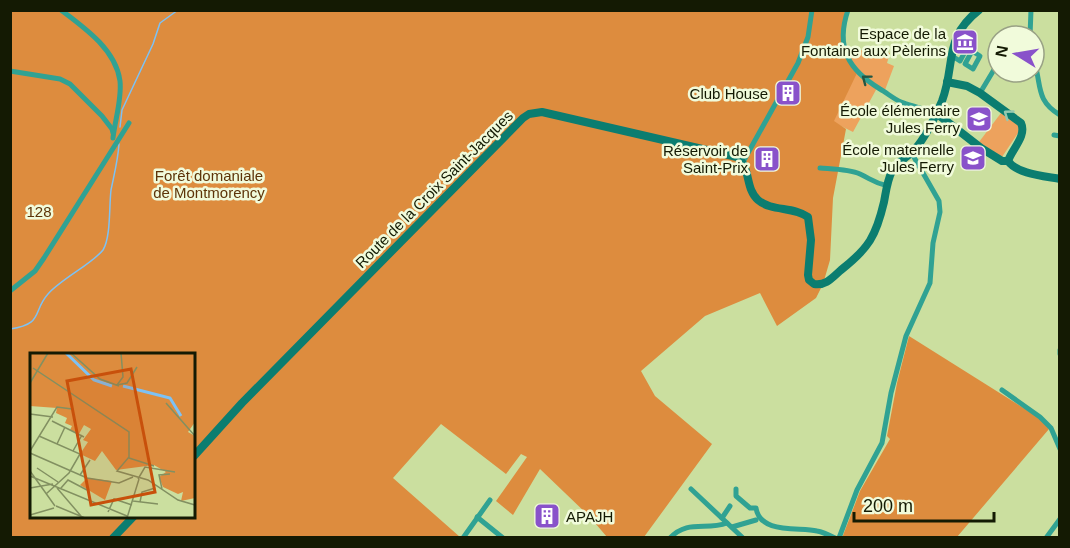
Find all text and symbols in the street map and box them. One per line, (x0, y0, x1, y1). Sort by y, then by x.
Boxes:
north arrow (986, 24, 1046, 84)
place label: Espace de la Fontaine aux Pèlerins (801, 25, 947, 59)
museum icon: Espace de la Fontaine aux Pèlerins (950, 27, 980, 57)
text: N (992, 44, 1011, 59)
one-way arrow (862, 75, 873, 86)
building icon: Club House (773, 78, 803, 108)
place label: Club House (690, 85, 768, 102)
place label: École élémentaire Jules Ferry (840, 102, 960, 136)
school or university icon: École élémentaire Jules Ferry (964, 104, 994, 134)
street label: Route de la Croix Saint-Jacques (352, 107, 516, 271)
one-way arrow (1004, 110, 1015, 121)
place label: École maternelle Jules Ferry (842, 141, 954, 175)
place label: Réservoir de Saint-Prix (663, 142, 748, 176)
school or university icon: École maternelle Jules Ferry (958, 143, 988, 173)
building icon: Réservoir de Saint-Prix (752, 144, 782, 174)
park label: Forêt domaniale de Montmorency (153, 167, 265, 201)
park label: 128 (26, 203, 52, 220)
inset map (30, 353, 195, 518)
scale bar (854, 485, 994, 523)
text: 200 m (863, 496, 913, 516)
building icon: APAJH (532, 501, 562, 531)
place label: APAJH (566, 508, 613, 525)

